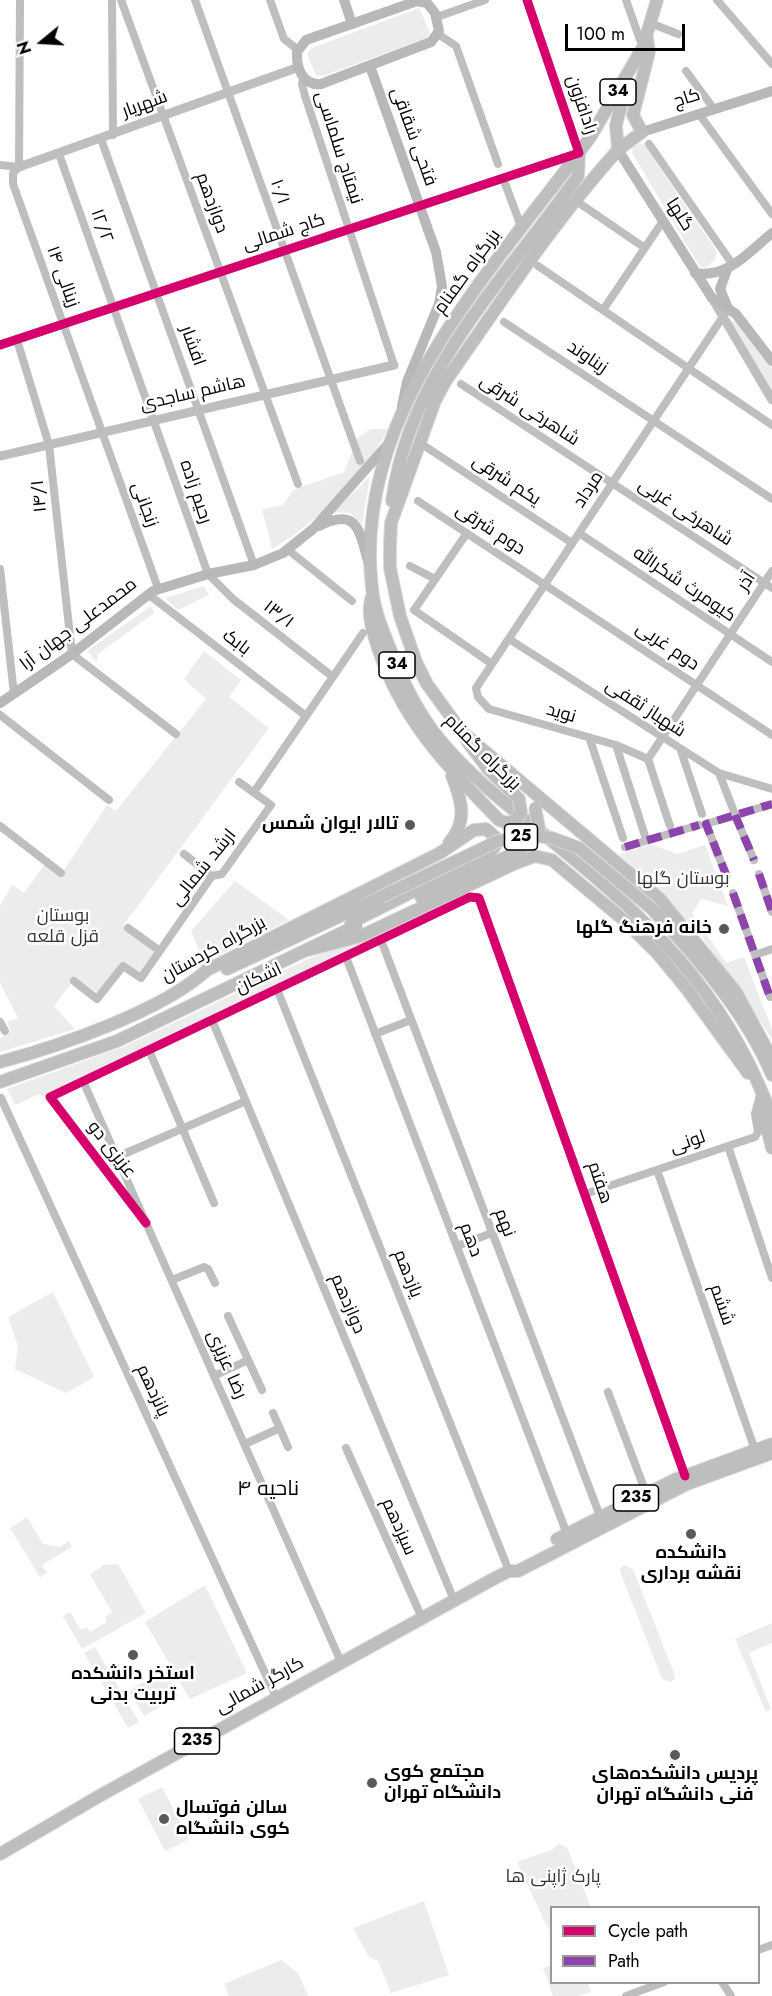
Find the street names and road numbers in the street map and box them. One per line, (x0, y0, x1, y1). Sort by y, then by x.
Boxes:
street label: رادافزون (561, 73, 601, 137)
road number: 34 (600, 79, 636, 105)
street label: فتحی شقاقی (385, 85, 441, 189)
street label: کاج (671, 85, 703, 113)
street label: شهریار (119, 87, 171, 123)
street label: نیمتاج سلماسی (310, 89, 366, 207)
street label: دوازدهم (190, 170, 232, 236)
street label: ۱۰/۱ (265, 177, 293, 207)
street label: گلها (661, 194, 697, 236)
street label: ۱۲/۲ (85, 206, 117, 246)
street label: کاج شمالی (240, 210, 328, 256)
street label: بزرگراه گمنام (430, 225, 506, 319)
street label: زینالی ۱۴ (41, 243, 83, 311)
street label: افشار (175, 323, 209, 369)
street label: زیناوند (563, 337, 611, 379)
street label: هاشم ساجدی (138, 371, 248, 417)
street label: شاهرخی شرقی (475, 371, 583, 451)
street label: یکم شرقی (468, 451, 544, 511)
street label: رحیم زاده (174, 457, 216, 527)
street label: مرداد (569, 468, 609, 512)
street label: شاهرخی غربی (634, 475, 736, 551)
street label: ۱۴/۱ (28, 479, 52, 513)
street label: زنجانی (126, 479, 162, 531)
street label: دوم شرقی (451, 500, 529, 560)
street label: کیومرث شکرالله (628, 543, 740, 627)
street label: آذر (733, 568, 761, 596)
street label: محمدعلی جهان آرا (16, 574, 142, 676)
street label: ۱۳/۱ (259, 596, 297, 634)
street label: دوم غربی (631, 618, 703, 676)
street label: بابک (218, 625, 254, 661)
road number: 34 (379, 652, 415, 678)
street label: شهباز ثقفی (601, 675, 689, 743)
street label: نوید (544, 700, 578, 728)
street label: بزرگراه گمنام (439, 710, 525, 796)
road number: 25 (504, 824, 538, 850)
street label: ارشد شمالی (166, 825, 242, 911)
street label: بزرگراه کردستان (158, 912, 270, 988)
street label: اشکان (232, 959, 286, 999)
street label: عزیزی دو (82, 1117, 140, 1183)
street label: لونی (667, 1127, 709, 1159)
street label: هفتم (582, 1159, 616, 1207)
street label: نهم (489, 1206, 519, 1240)
street label: دهم (454, 1220, 486, 1260)
street label: یازدهم (388, 1247, 426, 1301)
street label: دوازدهم (325, 1271, 369, 1337)
street label: ششم (704, 1282, 738, 1328)
street label: رضا عزیزی (201, 1327, 251, 1403)
street label: پانزدهم (131, 1361, 173, 1421)
road number: 235 (614, 1485, 658, 1511)
street label: سیزدهم (376, 1495, 420, 1559)
street label: کارگر شمالی (212, 1653, 308, 1719)
road number: 235 (174, 1728, 220, 1754)

